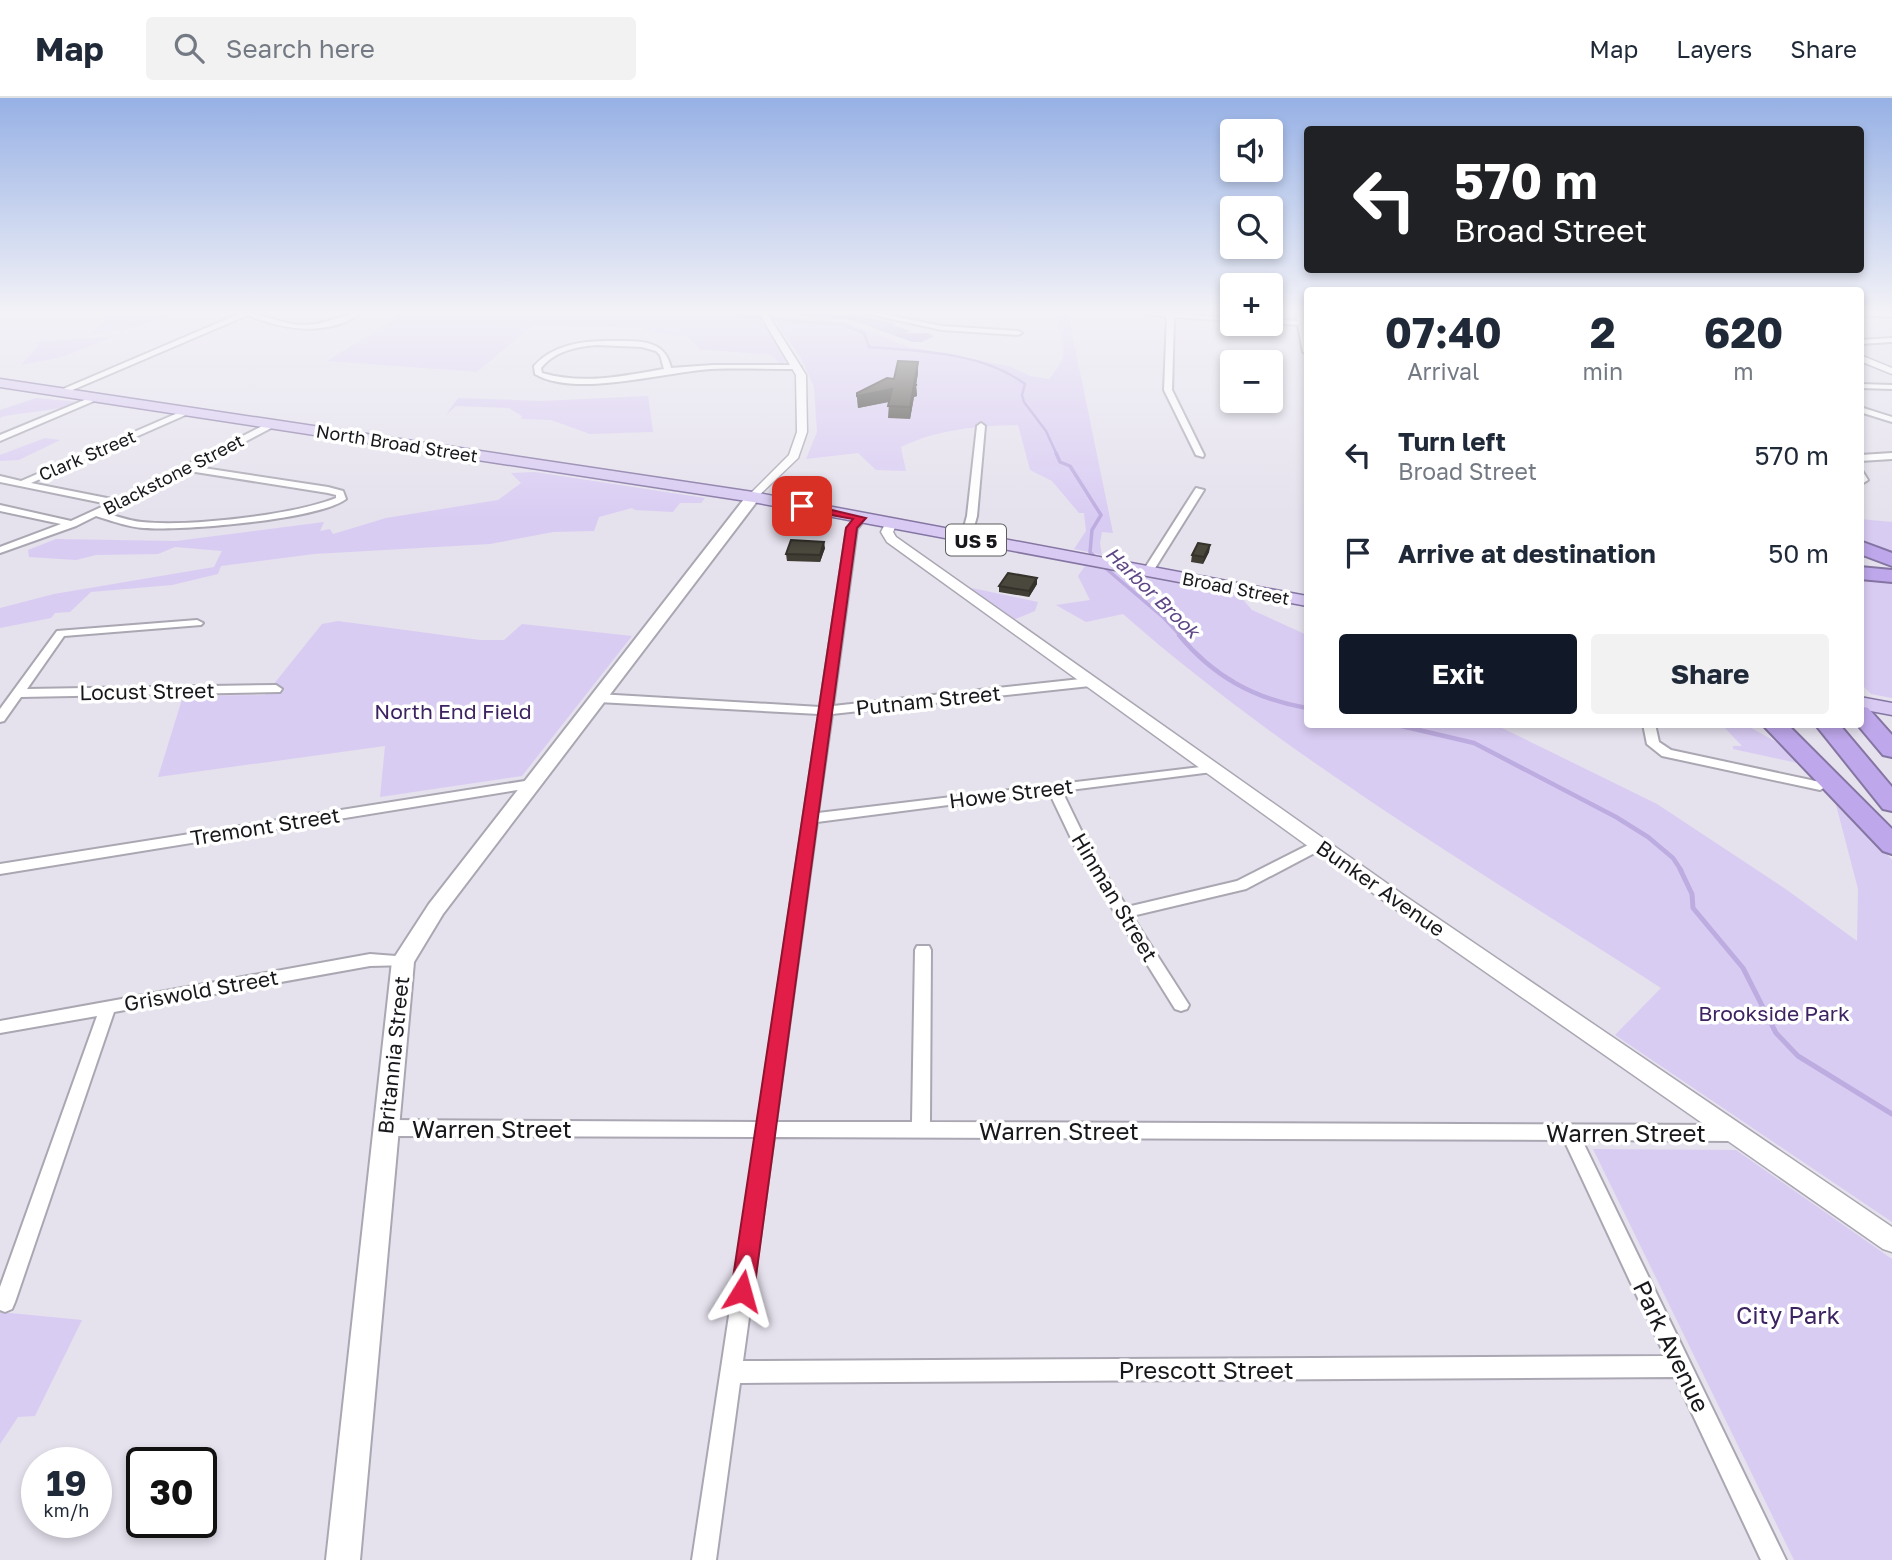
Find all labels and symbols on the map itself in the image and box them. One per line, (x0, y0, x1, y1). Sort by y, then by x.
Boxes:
street label: North Broad Street (315, 419, 479, 467)
street label: Clark Street (35, 425, 139, 485)
street label: Blackstone Street (99, 429, 247, 519)
pin (772, 476, 832, 536)
road number: US 5 (946, 524, 1006, 556)
water label: Harbor Brook (1101, 542, 1206, 644)
street label: Broad Street (1181, 567, 1291, 609)
street label: Locust Street (79, 677, 215, 705)
street label: Putnam Street (854, 679, 1002, 721)
park label: North End Field (374, 698, 532, 724)
street label: Howe Street (948, 772, 1074, 814)
street label: Tremont Street (188, 801, 342, 851)
street label: Hinman Street (1066, 828, 1164, 966)
street label: Bunker Avenue (1312, 834, 1450, 942)
street label: Griswold Street (122, 964, 280, 1016)
street label: Britannia Street (372, 975, 414, 1135)
park label: Brookside Park (1698, 1000, 1850, 1026)
street label: Warren Street (412, 1114, 572, 1143)
street label: Warren Street (979, 1116, 1139, 1145)
street label: Warren Street (1546, 1118, 1706, 1147)
position arrow (705, 1254, 779, 1328)
street label: Park Avenue (1628, 1276, 1716, 1416)
park label: City Park (1736, 1300, 1840, 1329)
street label: Prescott Street (1119, 1355, 1293, 1384)
speed limit sign: 30 (126, 1447, 217, 1538)

